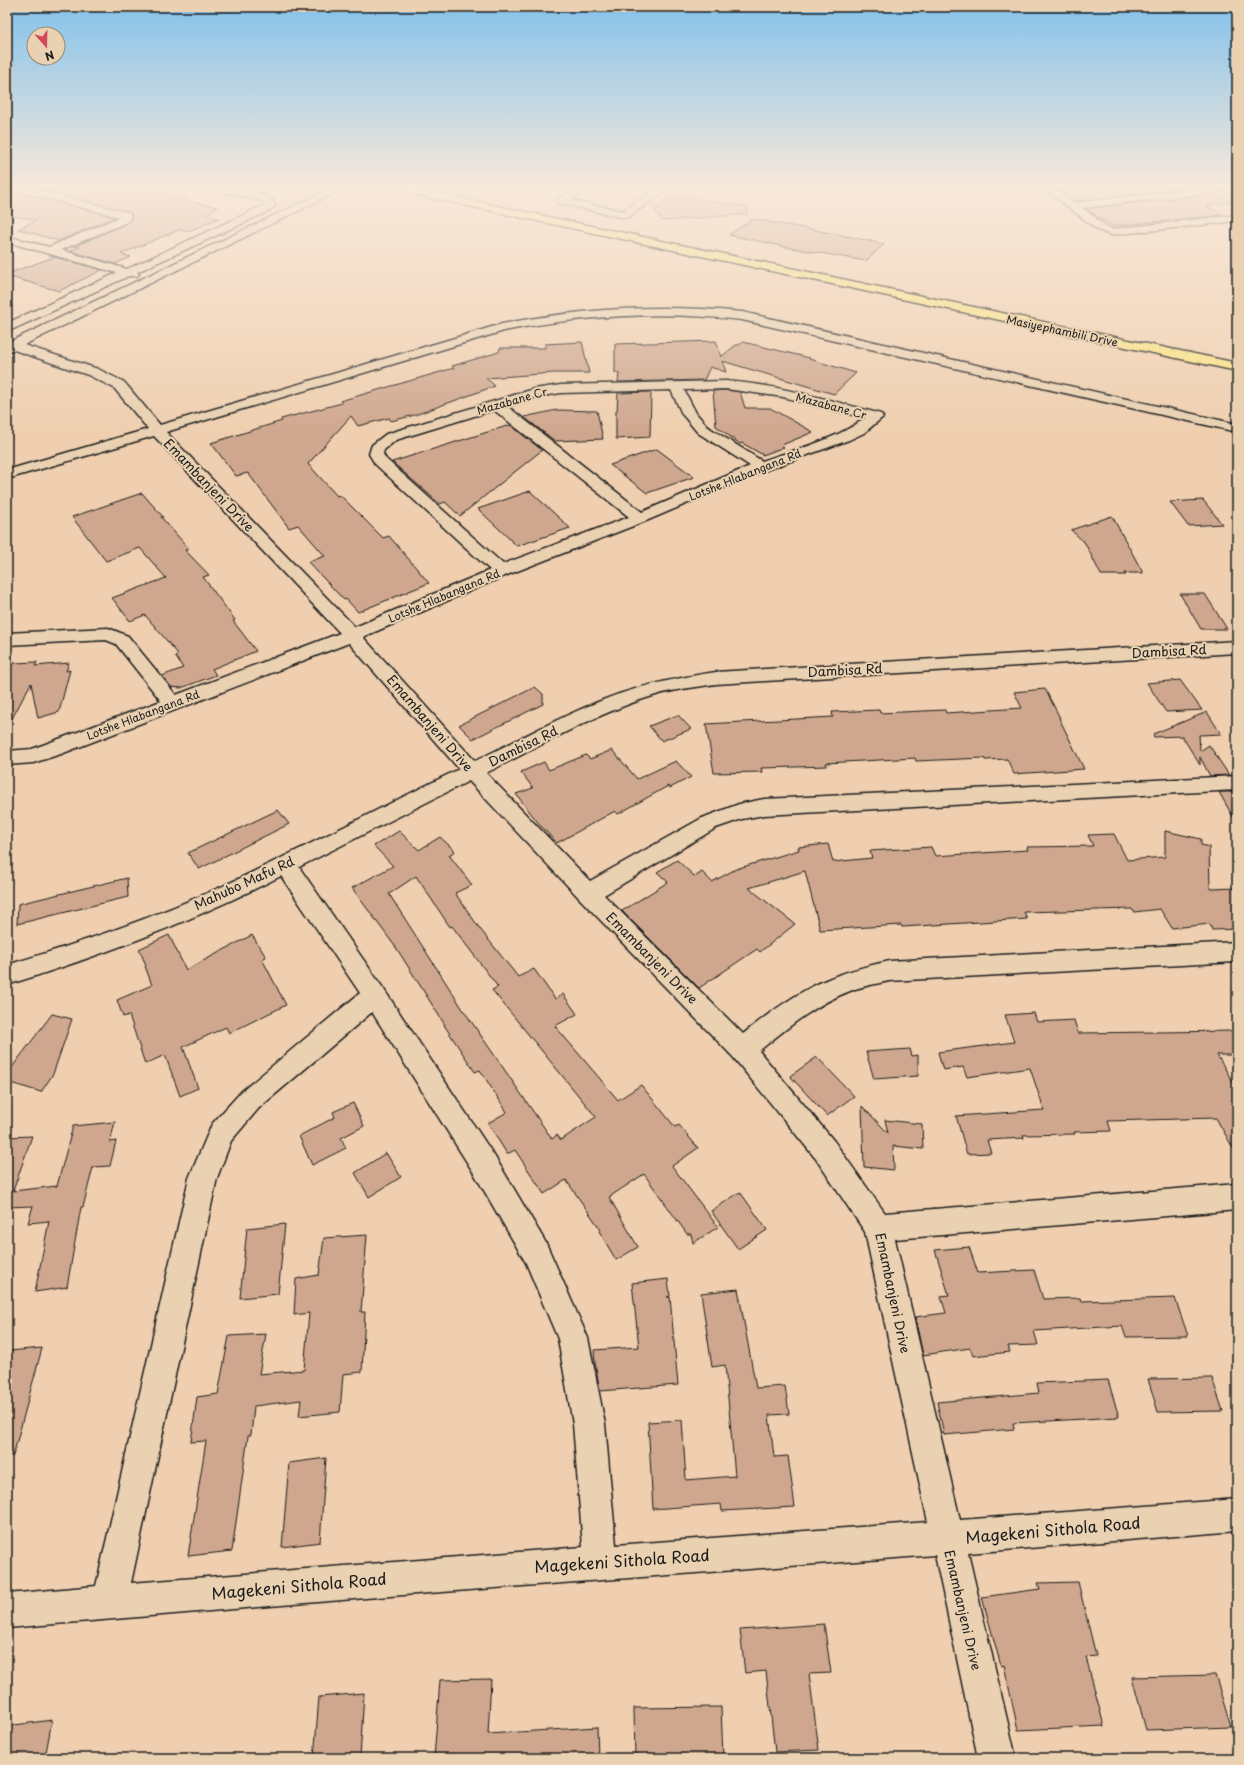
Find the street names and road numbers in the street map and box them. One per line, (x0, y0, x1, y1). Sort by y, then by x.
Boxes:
street label: Masiyephambili Drive (1005, 310, 1120, 351)
street label: Mazabane Cr (475, 382, 549, 419)
street label: Mazabane Cr (794, 388, 868, 423)
street label: Emambanjeni Drive (160, 434, 259, 536)
street label: Lotshe Hlabangana Rd (686, 444, 804, 505)
street label: Lotshe Hlabangana Rd (385, 564, 502, 627)
street label: Dambisa Rd (1131, 639, 1207, 662)
street label: Dambisa Rd (807, 658, 883, 681)
street label: Emambanjeni Drive (383, 670, 478, 775)
street label: Lotshe Hlabangana Rd (84, 685, 202, 744)
street label: Dambisa Rd (485, 721, 561, 770)
street label: Mahubo Mafu Rd (191, 851, 297, 914)
street label: Emambanjeni Drive (602, 907, 703, 1008)
street label: Emambanjeni Drive (871, 1231, 916, 1355)
street label: Magekeni Sithola Road (964, 1509, 1141, 1549)
street label: Magekeni Sithola Road (534, 1542, 710, 1578)
street label: Emambanjeni Drive (940, 1548, 987, 1672)
street label: Magekeni Sithola Road (210, 1565, 387, 1605)

